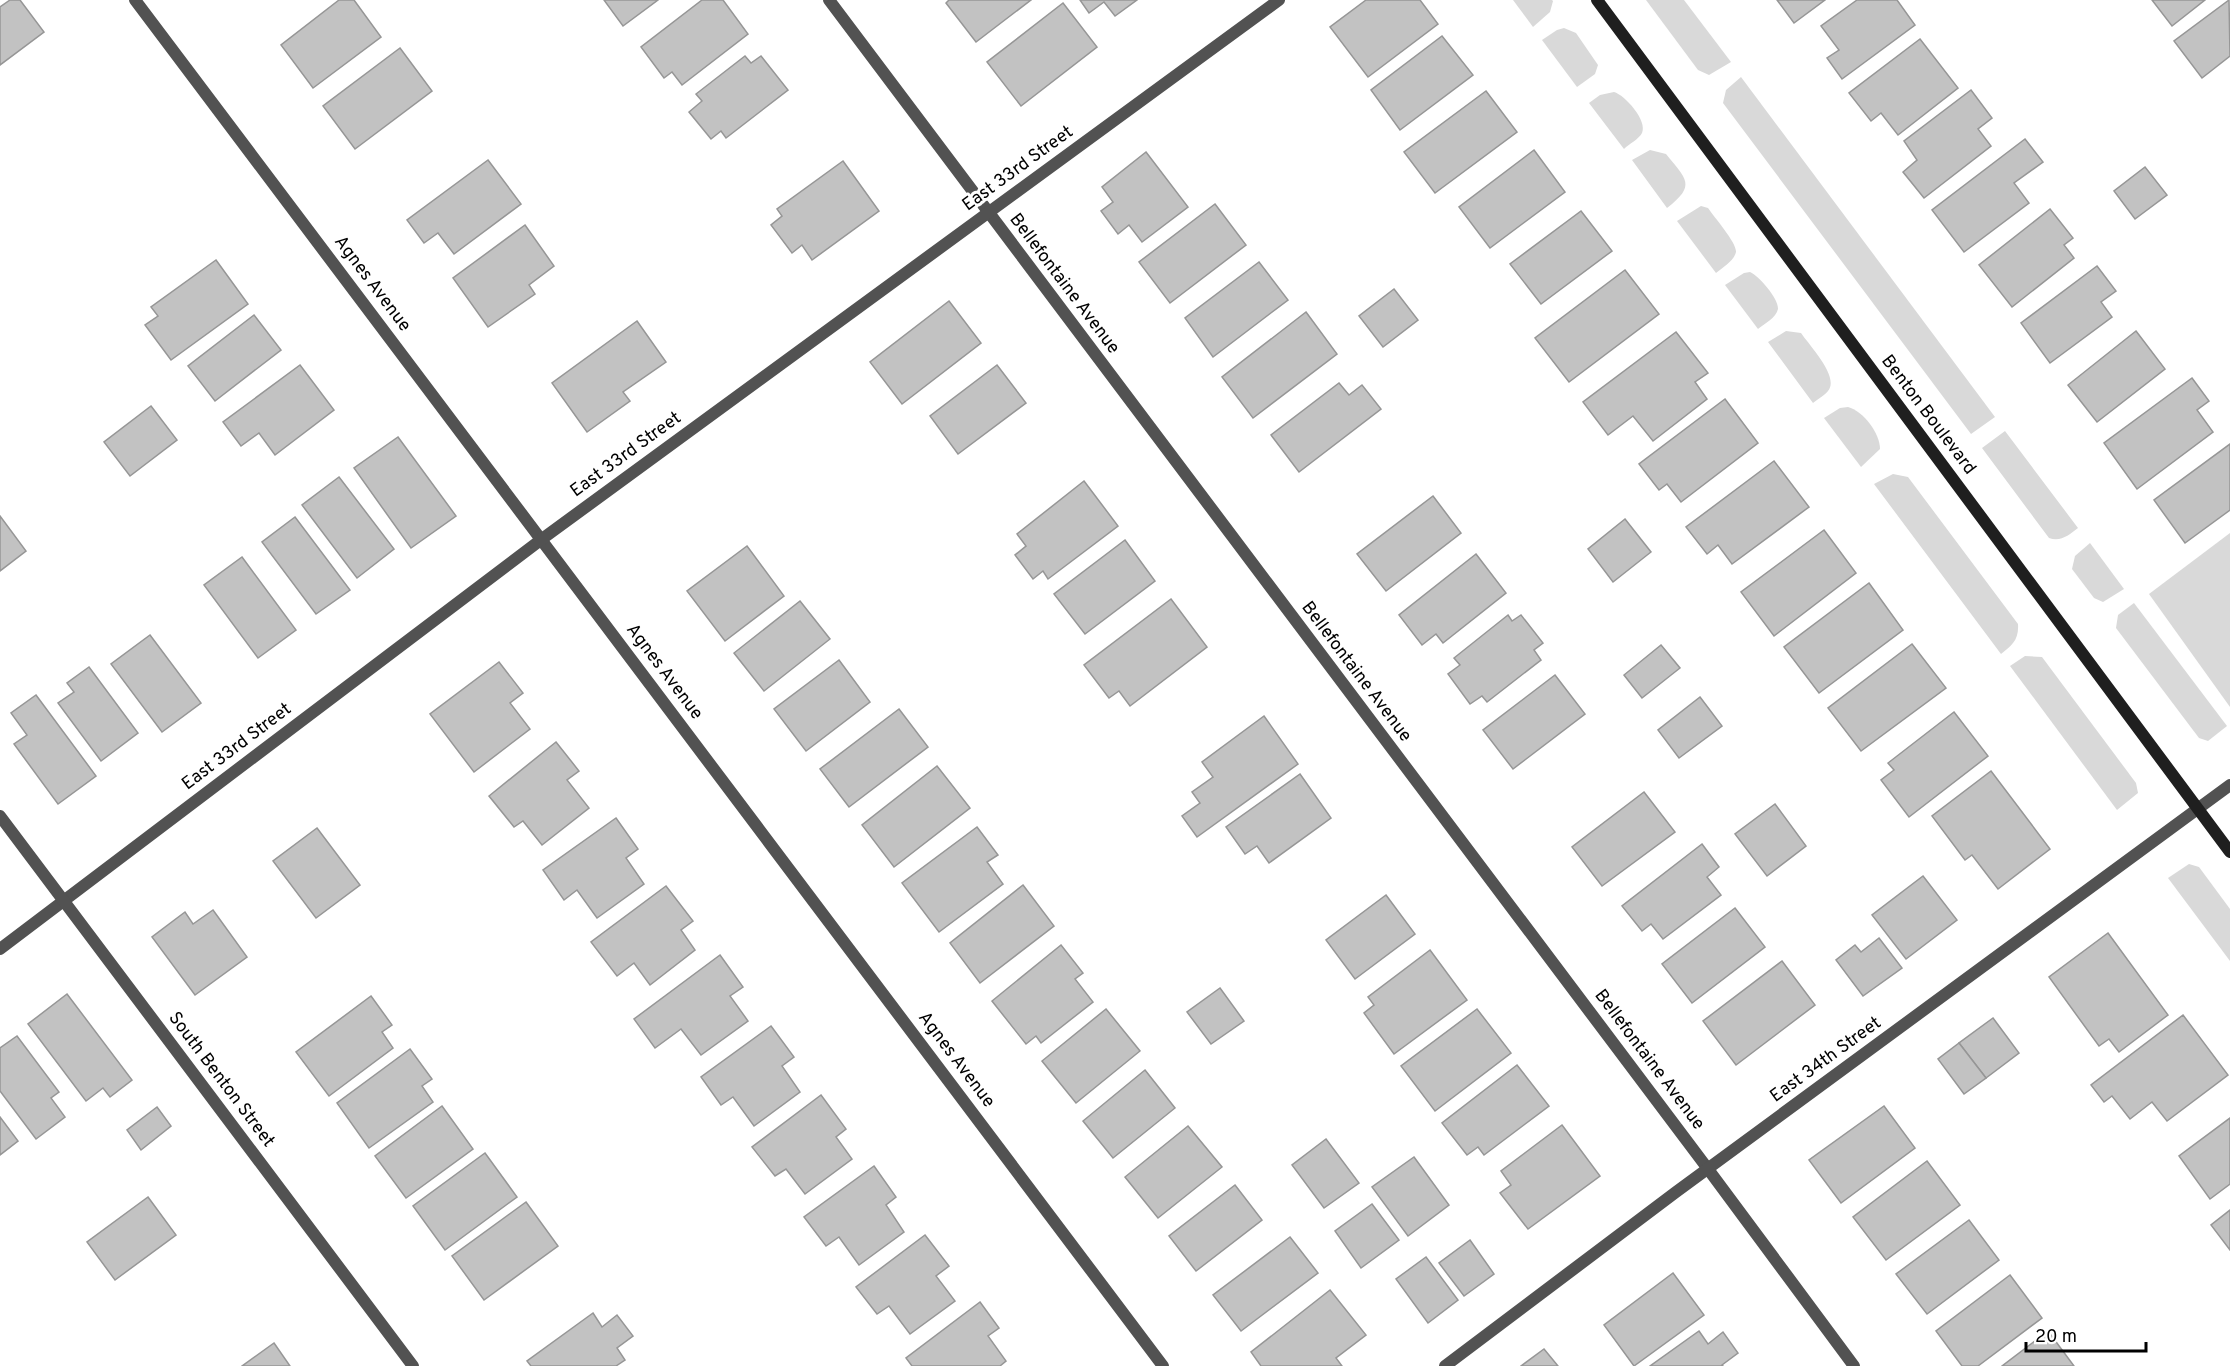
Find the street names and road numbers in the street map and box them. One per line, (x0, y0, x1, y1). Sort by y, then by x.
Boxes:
street label: East 33rd Street (958, 121, 1078, 217)
street label: Bellefontaine Avenue (1004, 209, 1124, 359)
street label: Agnes Avenue (328, 231, 416, 337)
street label: Benton Boulevard (1875, 351, 1981, 479)
street label: East 33rd Street (566, 407, 686, 503)
street label: Bellefontaine Avenue (1296, 597, 1416, 747)
street label: Agnes Avenue (620, 619, 708, 725)
street label: East 33rd Street (178, 698, 296, 796)
street label: Bellefontaine Avenue (1589, 985, 1709, 1135)
street label: Agnes Avenue (912, 1007, 1000, 1113)
street label: South Benton Street (163, 1008, 279, 1152)
street label: East 34th Street (1766, 1012, 1886, 1108)

